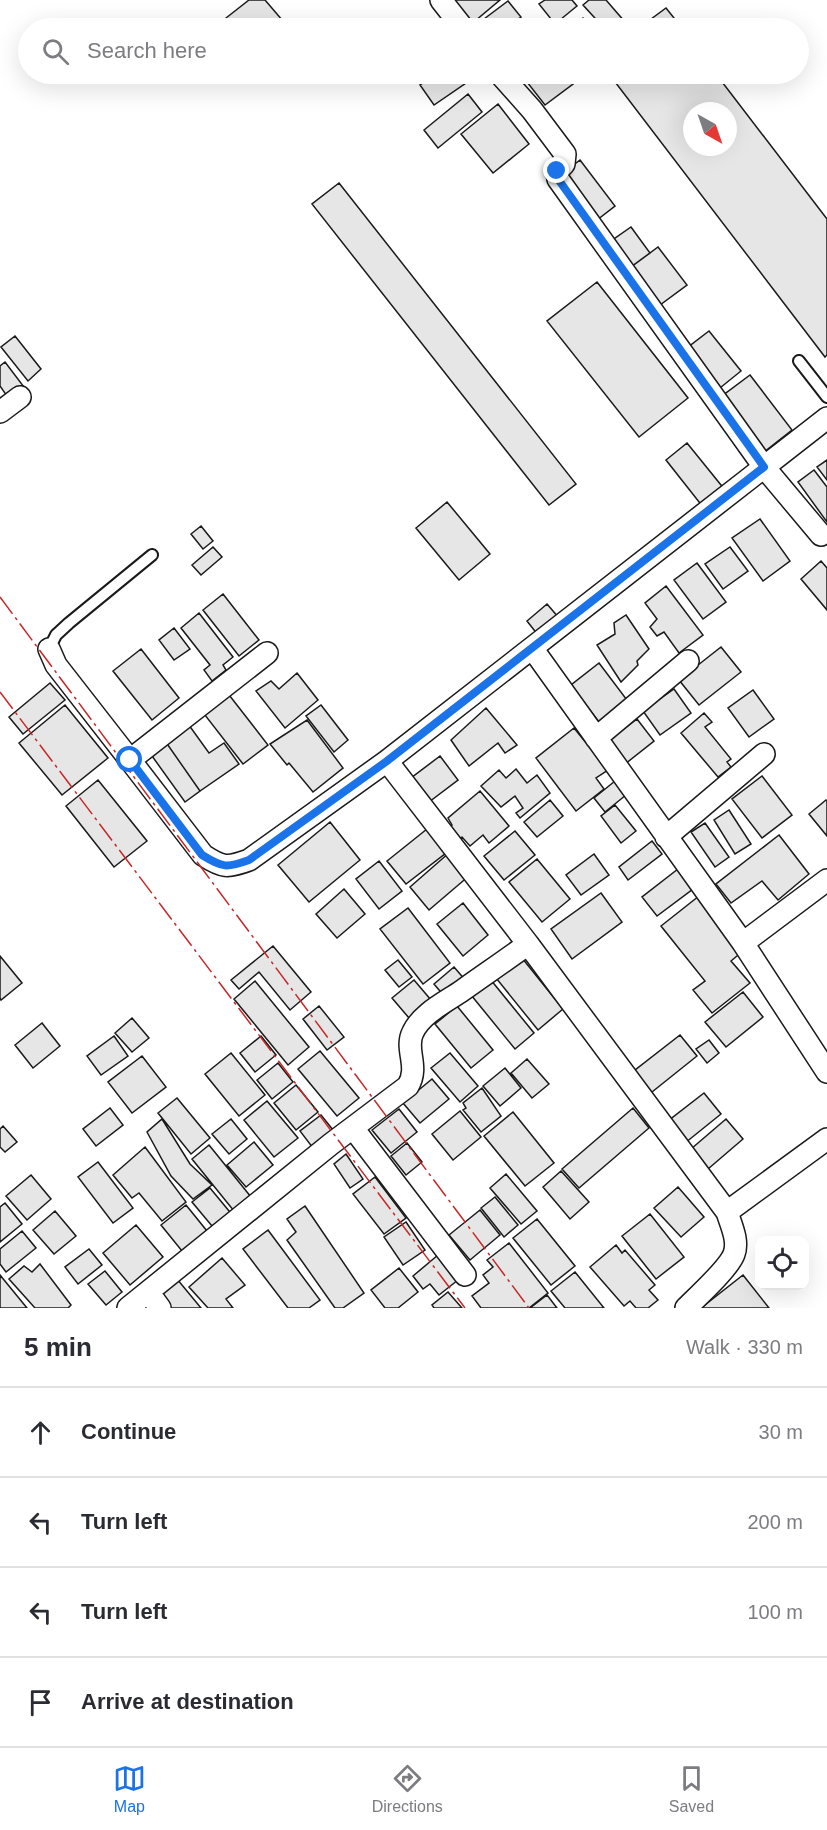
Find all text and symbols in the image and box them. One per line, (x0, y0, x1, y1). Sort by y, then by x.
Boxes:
search box (18, 18, 809, 84)
icon: search (39, 35, 72, 68)
text: Search here (87, 38, 207, 63)
north arrow (683, 102, 737, 156)
route end (543, 157, 569, 183)
route start (116, 746, 142, 772)
map controls (755, 1236, 809, 1290)
button: locate (755, 1236, 809, 1290)
text: 5 min (24, 1332, 92, 1362)
text: Walk · 330 m (686, 1336, 803, 1358)
icon: ahead (24, 1416, 57, 1449)
text: Continue (81, 1419, 176, 1444)
text: 30 m (759, 1421, 803, 1443)
icon: left (24, 1506, 57, 1539)
text: Turn left (81, 1509, 167, 1534)
text: 200 m (747, 1511, 803, 1533)
icon: left (24, 1596, 57, 1629)
text: Turn left (81, 1599, 167, 1624)
text: 100 m (747, 1601, 803, 1623)
icon: arrive (24, 1686, 57, 1719)
text: Arrive at destination (81, 1689, 294, 1714)
tab: Map (113, 1762, 146, 1816)
tab: Directions (372, 1762, 443, 1816)
tab: Saved (669, 1762, 714, 1816)

